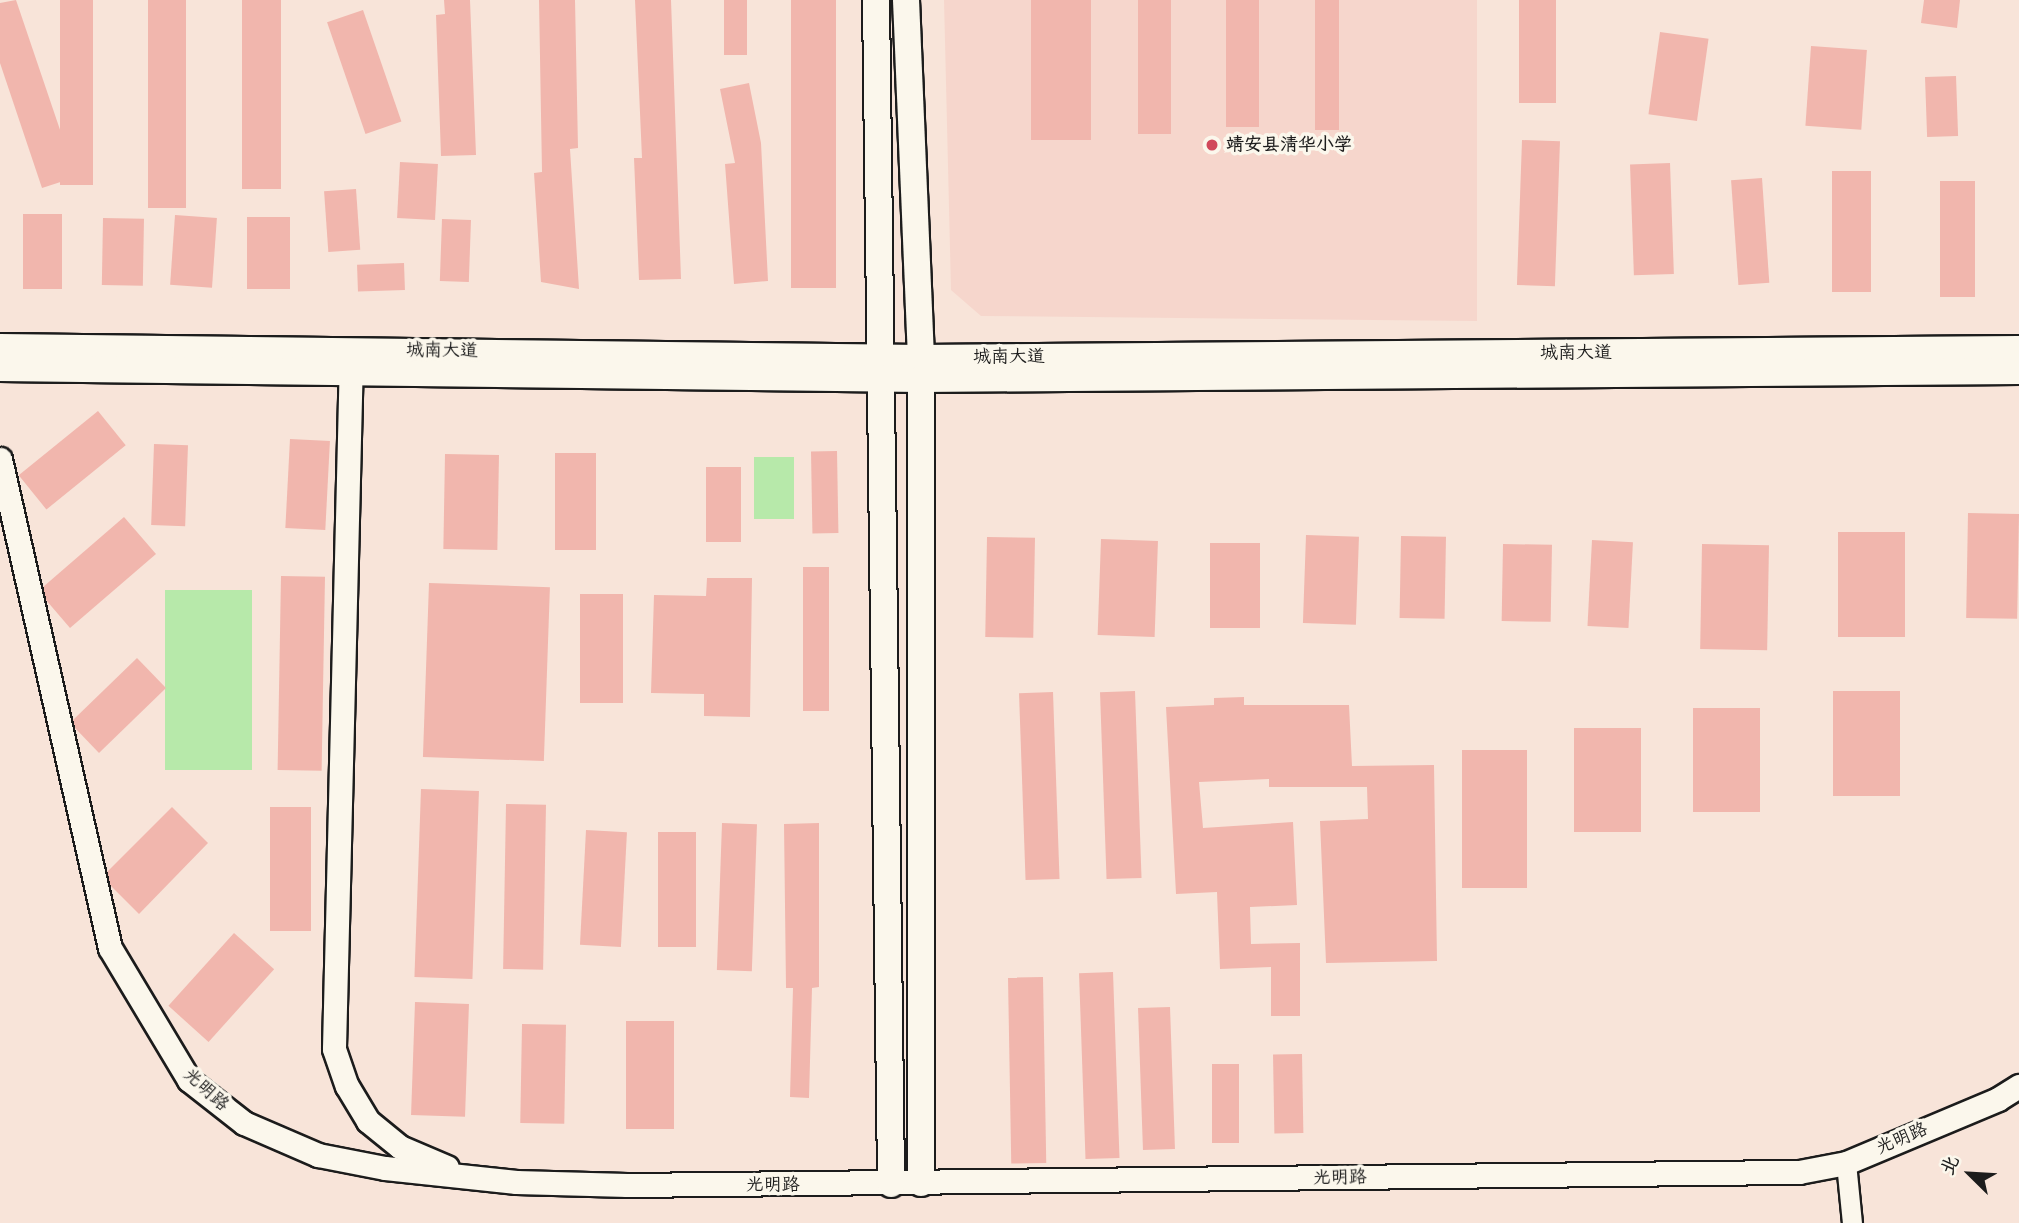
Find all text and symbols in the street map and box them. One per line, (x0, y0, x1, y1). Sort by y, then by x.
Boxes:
place label: 靖安县清华小学 (1226, 134, 1352, 156)
marker: 靖安县清华小学 (1204, 137, 1220, 153)
street label: 城南大道 (406, 340, 478, 362)
street label: 城南大道 (1540, 342, 1612, 364)
street label: 城南大道 (973, 346, 1045, 368)
street label: 光明路 (179, 1064, 233, 1116)
street label: 光明路 (1873, 1119, 1931, 1159)
north arrow (1935, 1139, 2005, 1209)
text: 北 (1936, 1152, 1965, 1179)
street label: 光明路 (1313, 1167, 1367, 1189)
street label: 光明路 (746, 1174, 800, 1196)

